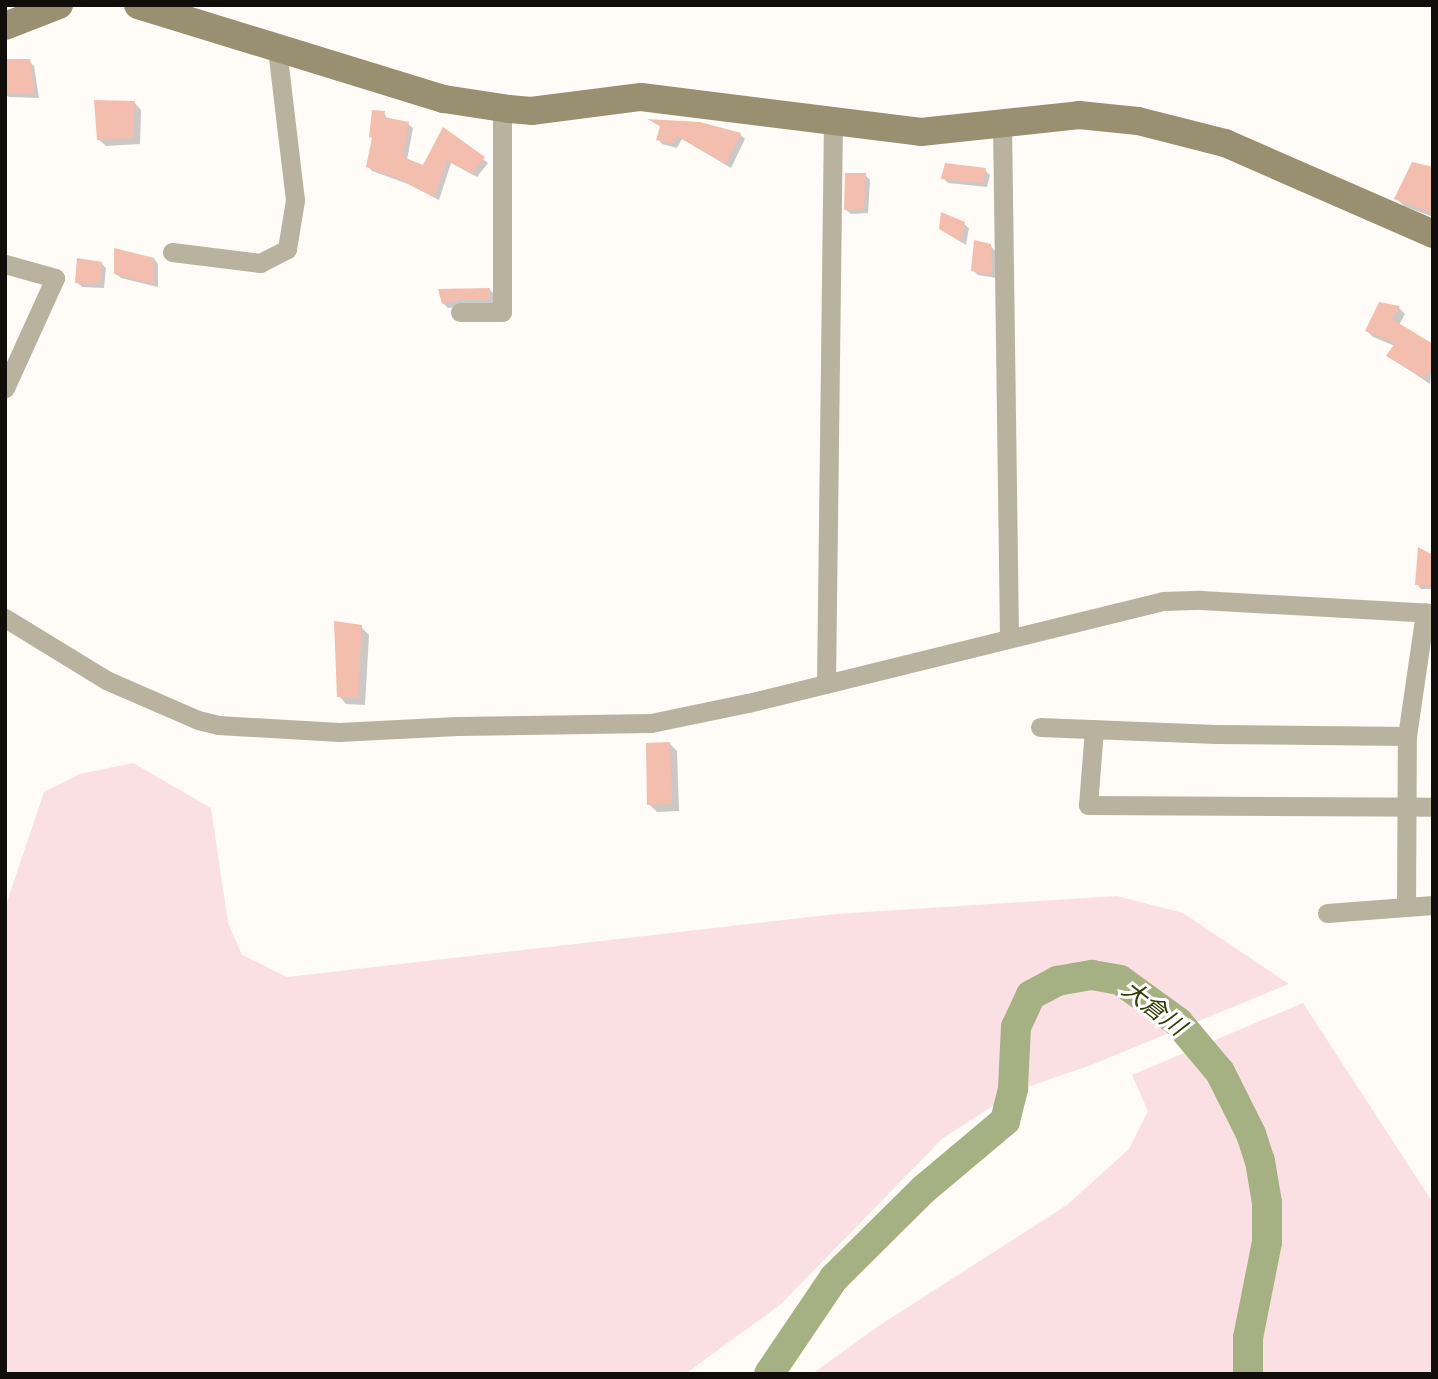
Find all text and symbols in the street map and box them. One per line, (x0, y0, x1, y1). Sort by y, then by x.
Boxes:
water label: 大倉川 (1117, 974, 1191, 1042)

